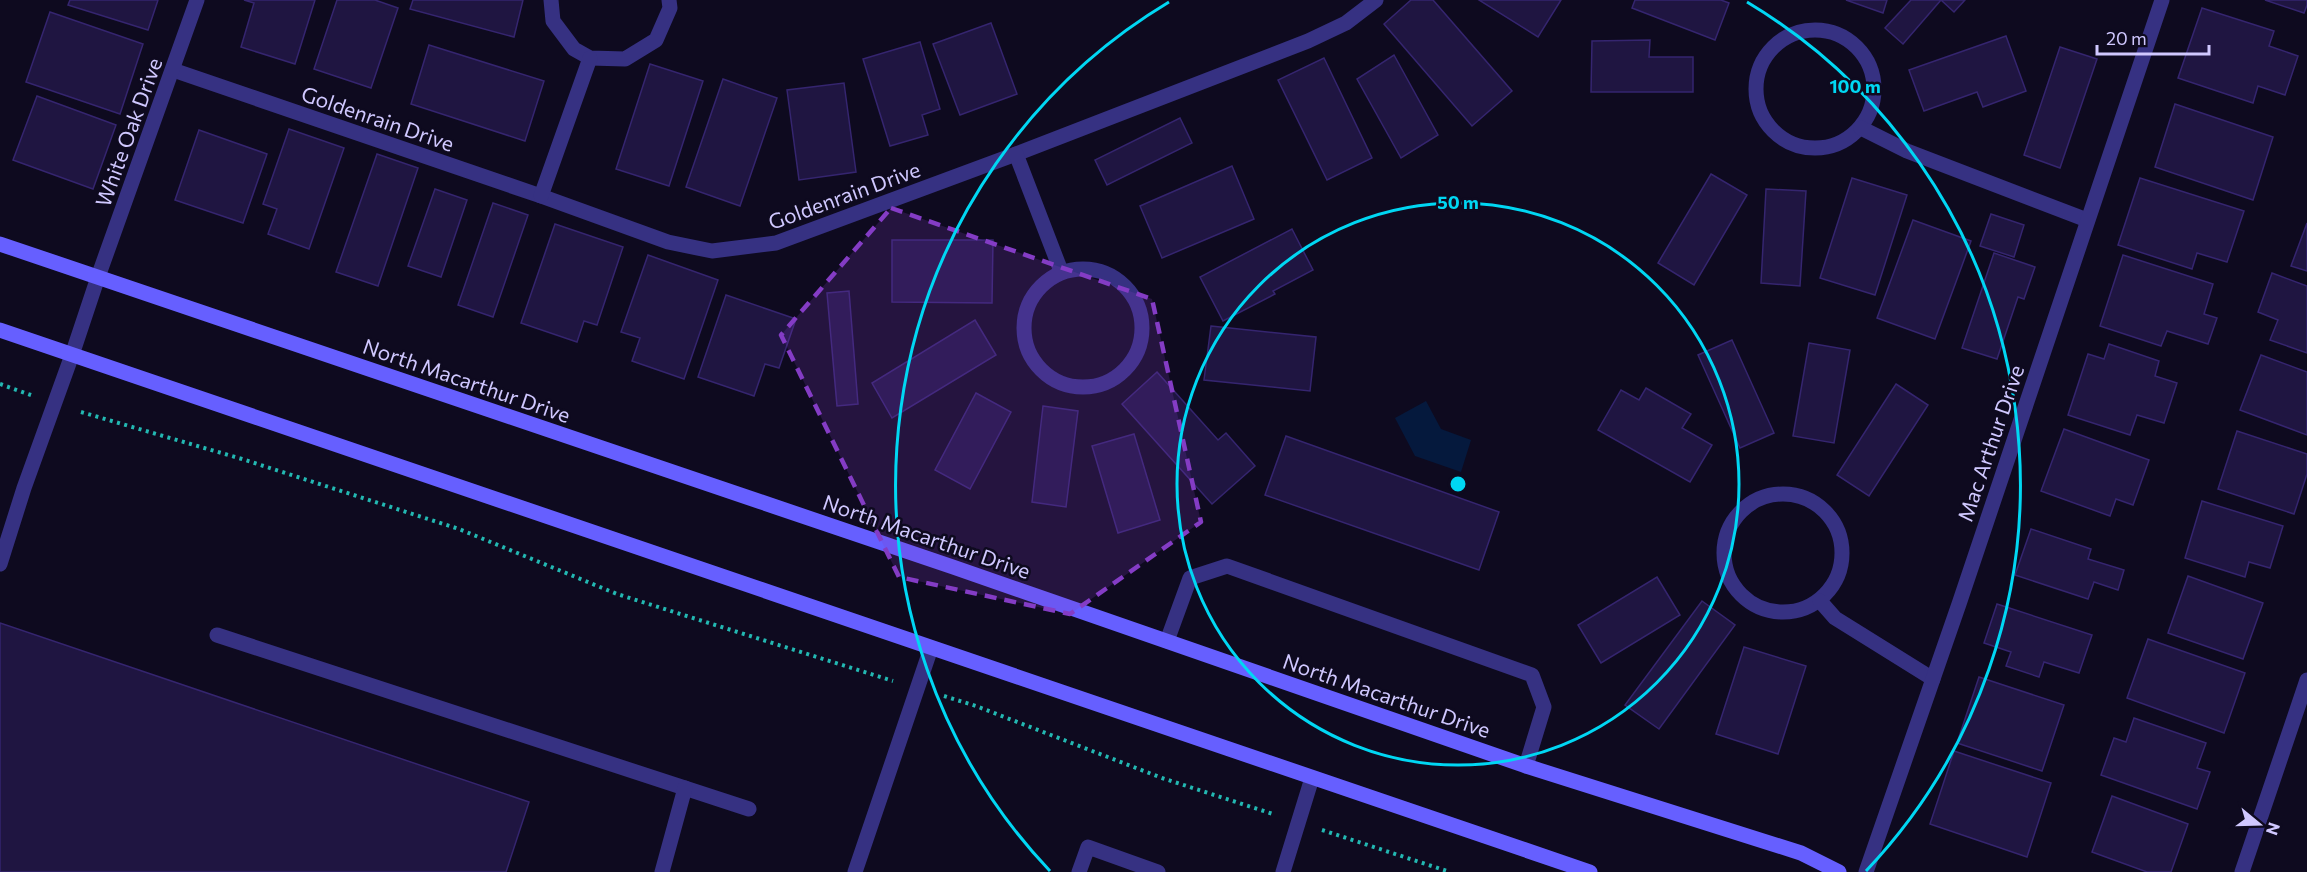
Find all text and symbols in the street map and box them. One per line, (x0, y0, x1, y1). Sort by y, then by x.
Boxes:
scale bar (2097, 18, 2210, 56)
text: 20 m (2106, 27, 2147, 49)
street label: White Oak Drive (89, 54, 167, 210)
text: 100 m (1829, 75, 1881, 97)
street label: Goldenrain Drive (298, 80, 458, 156)
street label: Goldenrain Drive (765, 156, 923, 234)
text: 50 m (1437, 191, 1479, 213)
street label: North Macarthur Drive (360, 333, 574, 427)
street label: Mac Arthur Drive (1952, 362, 2028, 524)
centre of rings (1448, 474, 1468, 494)
street label: North Macarthur Drive (820, 489, 1034, 583)
street label: North Macarthur Drive (1280, 648, 1494, 742)
north arrow (2229, 794, 2289, 854)
text: N (2263, 820, 2285, 838)

